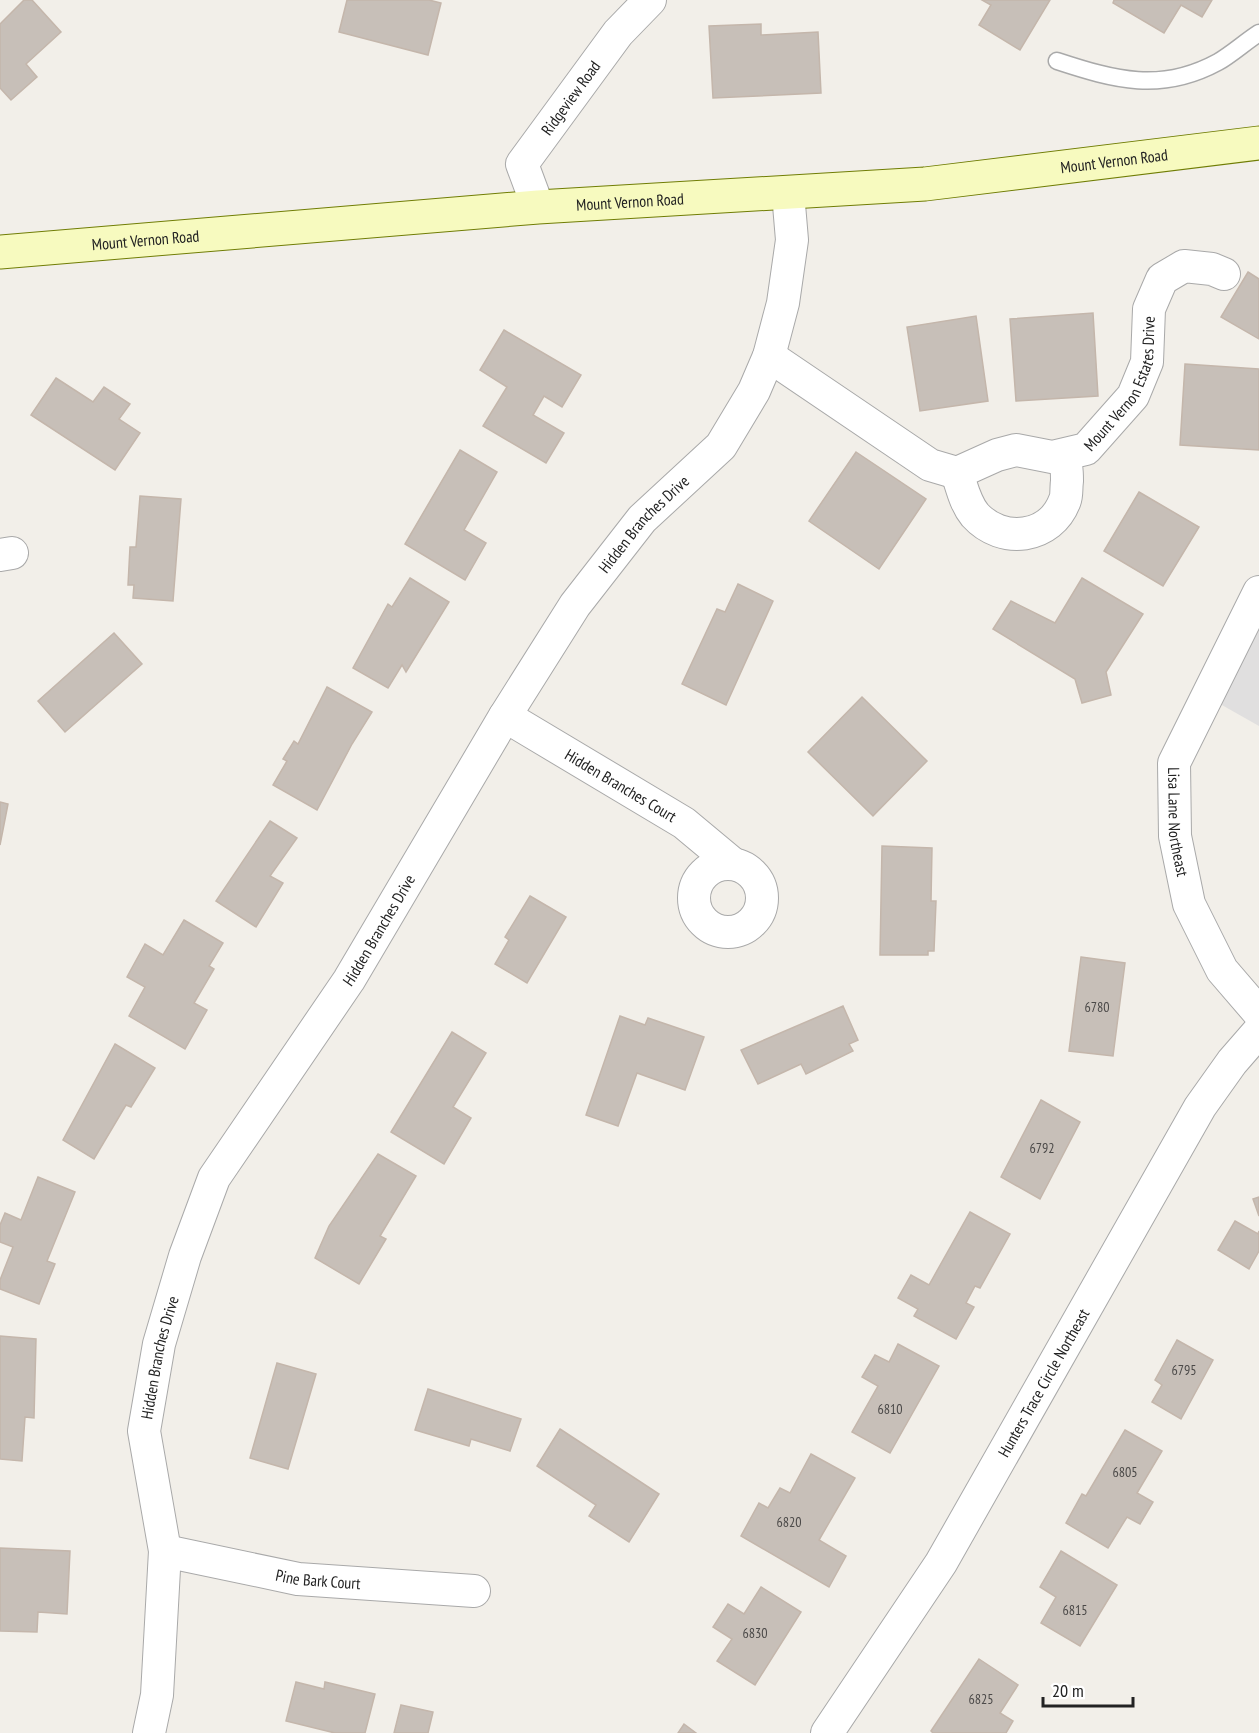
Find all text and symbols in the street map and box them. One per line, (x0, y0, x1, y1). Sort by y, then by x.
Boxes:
street label: Ridgeview Road (537, 57, 604, 139)
street label: Mount Vernon Road (1059, 144, 1169, 177)
street label: Mount Vernon Road (576, 188, 684, 215)
street label: Mount Vernon Road (91, 225, 200, 254)
street label: Mount Vernon Estates Drive (1079, 316, 1159, 455)
street label: Hidden Branches Drive (594, 471, 693, 577)
street label: Hidden Branches Court (561, 744, 681, 827)
street label: Lisa Lane Northeast (1164, 767, 1193, 879)
street label: Hidden Branches Drive (338, 871, 419, 989)
house number: 6780 (1084, 998, 1110, 1016)
house number: 6792 (1029, 1139, 1055, 1157)
street label: Hidden Branches Drive (136, 1294, 183, 1421)
street label: Hunters Trace Circle Northeast (993, 1304, 1094, 1461)
house number: 6795 (1171, 1361, 1197, 1379)
house number: 6810 (877, 1400, 903, 1418)
house number: 6805 (1112, 1463, 1138, 1481)
house number: 6820 (776, 1513, 802, 1531)
street label: Pine Bark Court (274, 1565, 362, 1593)
house number: 6815 (1062, 1601, 1088, 1619)
house number: 6830 (742, 1624, 768, 1642)
scale bar (1043, 1670, 1133, 1708)
text: 20 m (1052, 1679, 1084, 1702)
house number: 6825 (968, 1690, 994, 1708)

